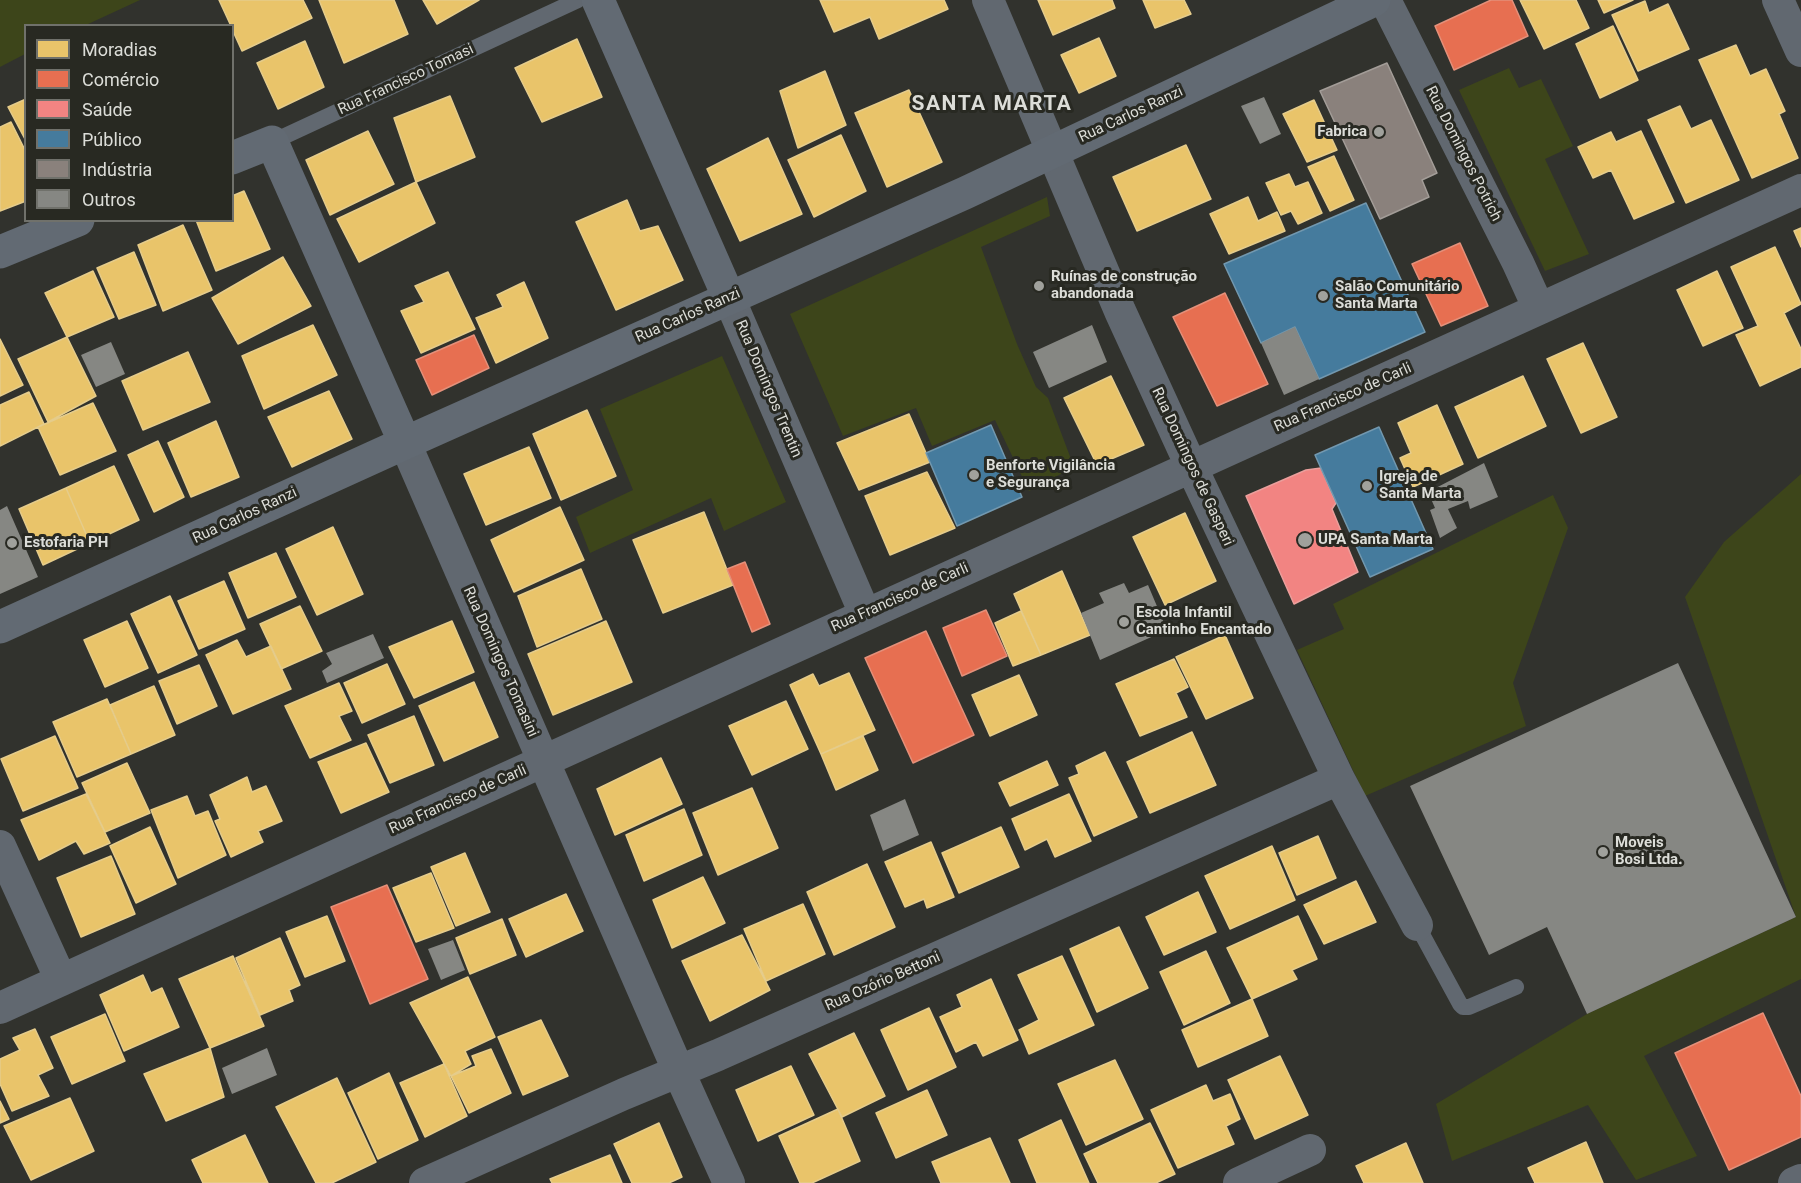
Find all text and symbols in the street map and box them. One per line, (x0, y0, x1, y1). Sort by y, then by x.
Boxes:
legend (24, 24, 234, 222)
text: Moradias (82, 39, 157, 60)
street label: Rua Francisco Tomasi (335, 41, 477, 119)
text: Comércio (82, 69, 159, 90)
street label: Rua Carlos Ranzi (1076, 83, 1186, 147)
street label: Rua Domingos Potrich (1421, 84, 1505, 224)
district label: SANTA MARTA (912, 92, 1072, 118)
text: Saúde (82, 99, 132, 120)
place label: Fabrica (1317, 123, 1367, 141)
marker: Fabrica (1372, 125, 1386, 139)
text: Público (82, 129, 142, 150)
text: Indústria (82, 159, 152, 180)
text: Outros (82, 189, 136, 210)
place label: Ruínas de construção abandonada (1051, 268, 1197, 303)
place label: Salão Comunitário Santa Marta (1335, 278, 1460, 313)
marker: Ruínas de construção abandonada (1032, 279, 1046, 293)
street label: Rua Carlos Ranzi (633, 285, 743, 347)
marker: Salão Comunitário Santa Marta (1316, 289, 1330, 303)
street label: Rua Domingos Trentin (731, 317, 805, 461)
street label: Rua Francisco de Carli (1271, 360, 1415, 436)
street label: Rua Domingos de Gasperi (1147, 385, 1237, 549)
place label: Benforte Vigilância e Segurança (986, 457, 1115, 492)
marker: Benforte Vigilância e Segurança (967, 468, 981, 482)
place label: Igreja de Santa Marta (1379, 468, 1462, 503)
marker: Igreja de Santa Marta (1360, 479, 1374, 493)
street label: Rua Carlos Ranzi (190, 484, 300, 548)
marker: UPA Santa Marta (1296, 531, 1314, 549)
place label: UPA Santa Marta (1318, 531, 1433, 549)
place label: Estofaria PH (24, 534, 108, 552)
marker: Estofaria PH (5, 536, 19, 550)
street label: Rua Francisco de Carli (828, 560, 972, 636)
street label: Rua Domingos Tomasini (459, 584, 541, 740)
place label: Escola Infantil Cantinho Encantado (1136, 604, 1271, 639)
marker: Escola Infantil Cantinho Encantado (1117, 615, 1131, 629)
street label: Rua Francisco de Carli (386, 762, 530, 838)
place label: Moveis Bosi Ltda. (1615, 834, 1682, 869)
marker: Moveis Bosi Ltda. (1596, 845, 1610, 859)
street label: Rua Ozório Bettoni (823, 949, 943, 1015)

